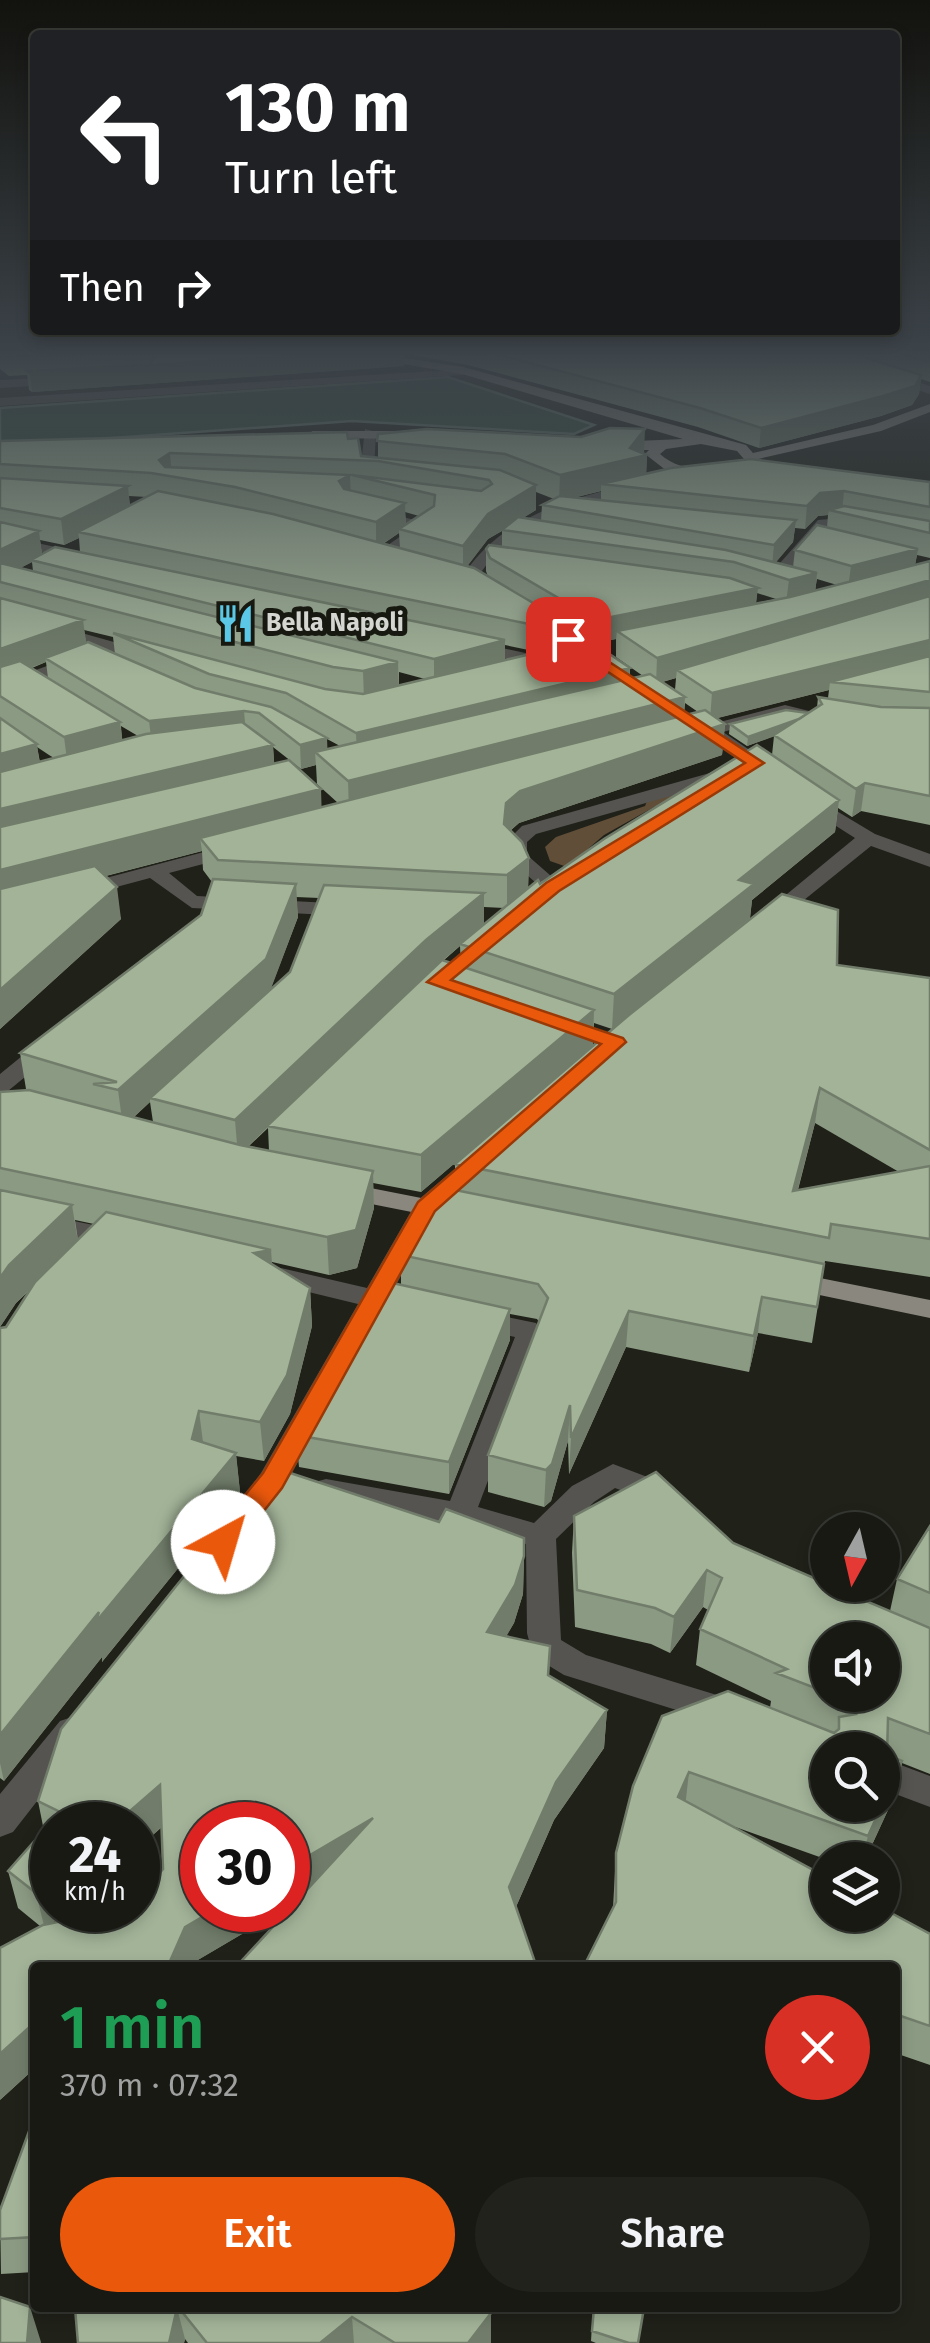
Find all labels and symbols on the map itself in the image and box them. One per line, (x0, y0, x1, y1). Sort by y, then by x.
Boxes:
pin (526, 597, 611, 682)
restaurant icon: Bella Napoli (215, 602, 257, 644)
place label: Bella Napoli (266, 608, 404, 638)
position arrow (171, 1490, 275, 1594)
north arrow (810, 1512, 900, 1602)
speed limit sign: 30 (180, 1802, 310, 1932)

